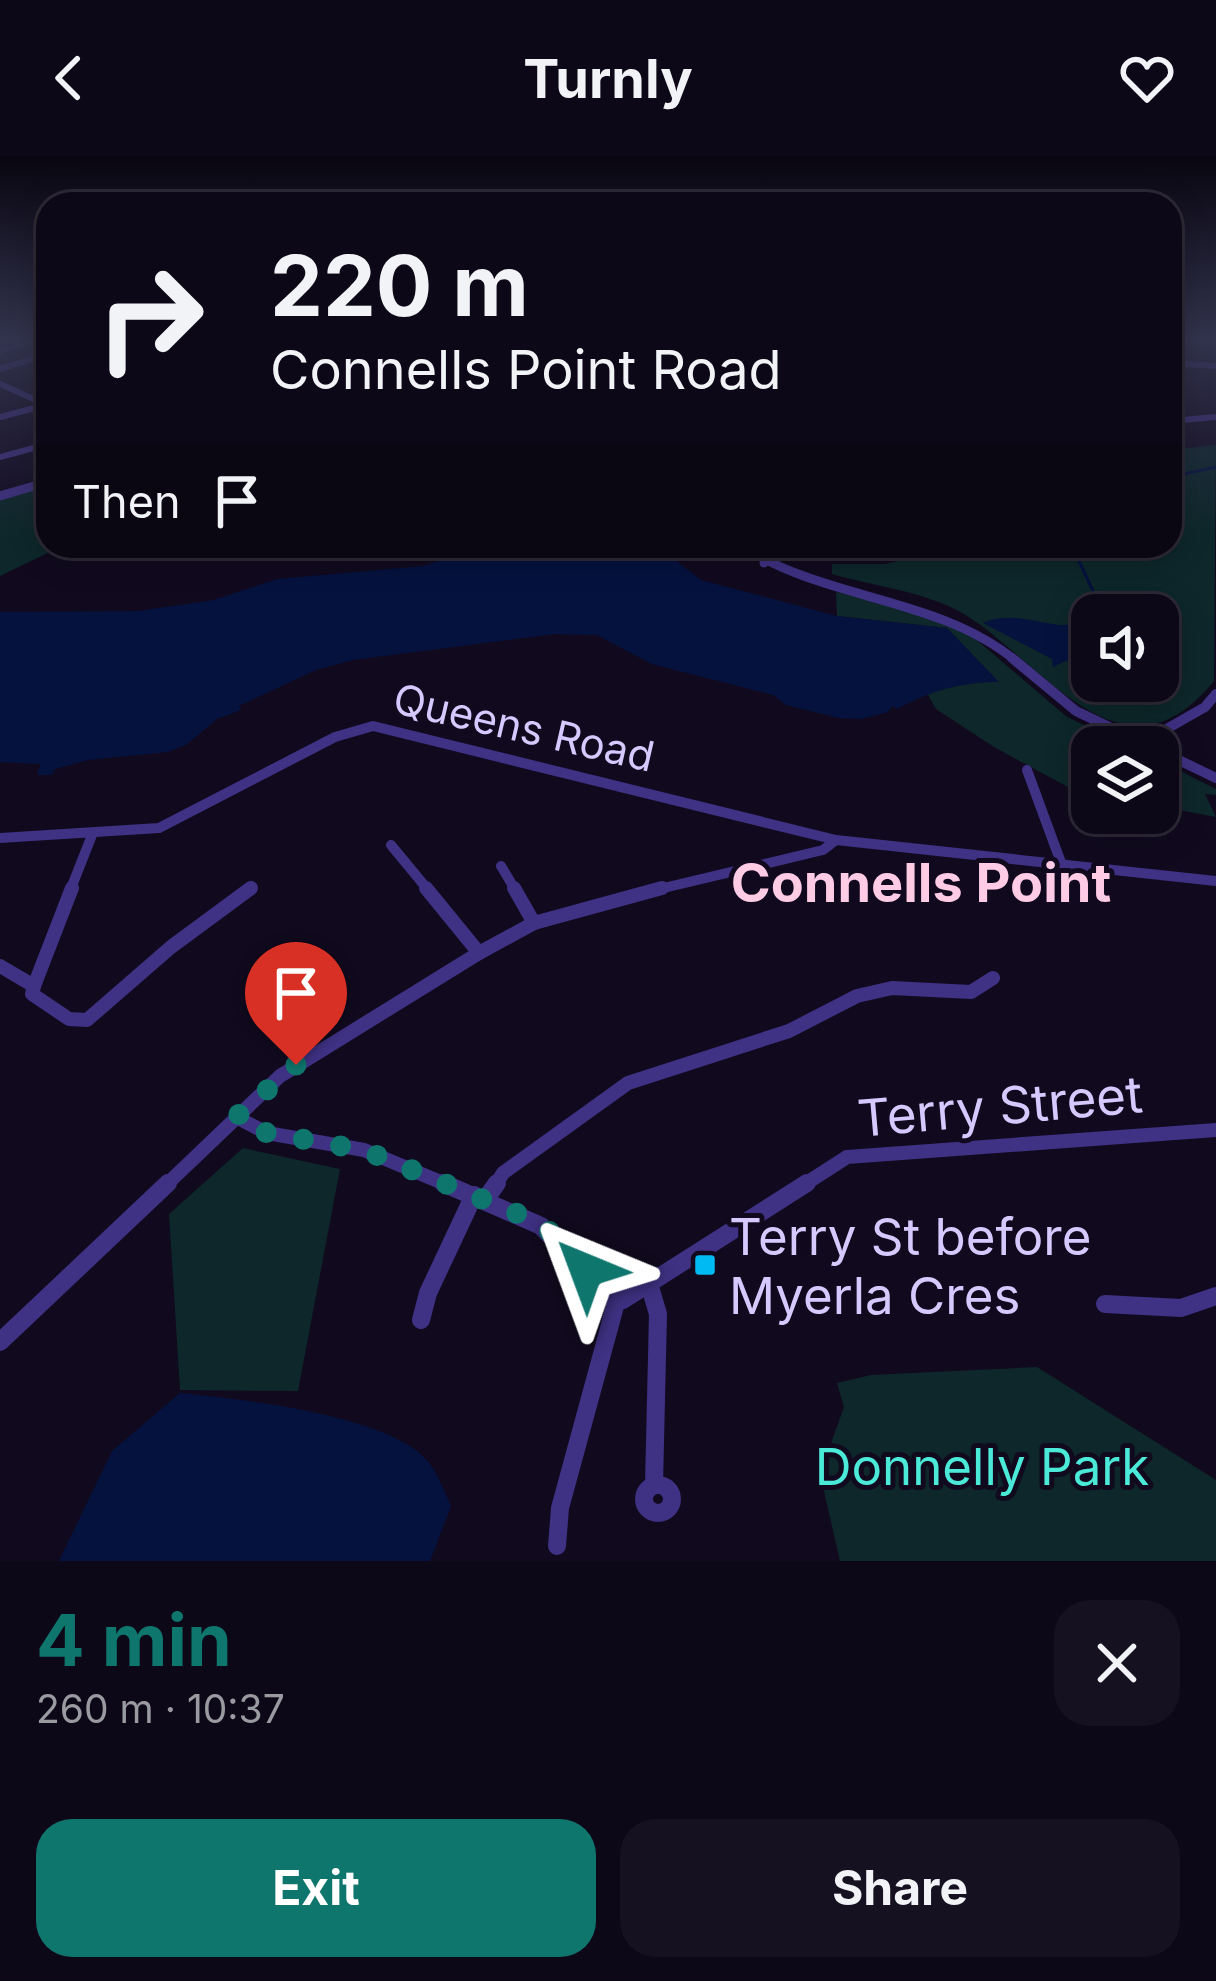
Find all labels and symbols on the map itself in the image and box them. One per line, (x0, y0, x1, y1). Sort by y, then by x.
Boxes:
street label: Queens Road (389, 672, 659, 782)
district label: Connells Point (731, 850, 1111, 915)
pin (245, 942, 347, 1065)
street label: Terry Street (855, 1063, 1145, 1149)
place label: Terry St before Myerla Cres (729, 1206, 1091, 1326)
position arrow (523, 1207, 649, 1333)
marker: Terry St before Myerla Cres (692, 1252, 718, 1278)
park label: Donnelly Park (815, 1436, 1149, 1497)

